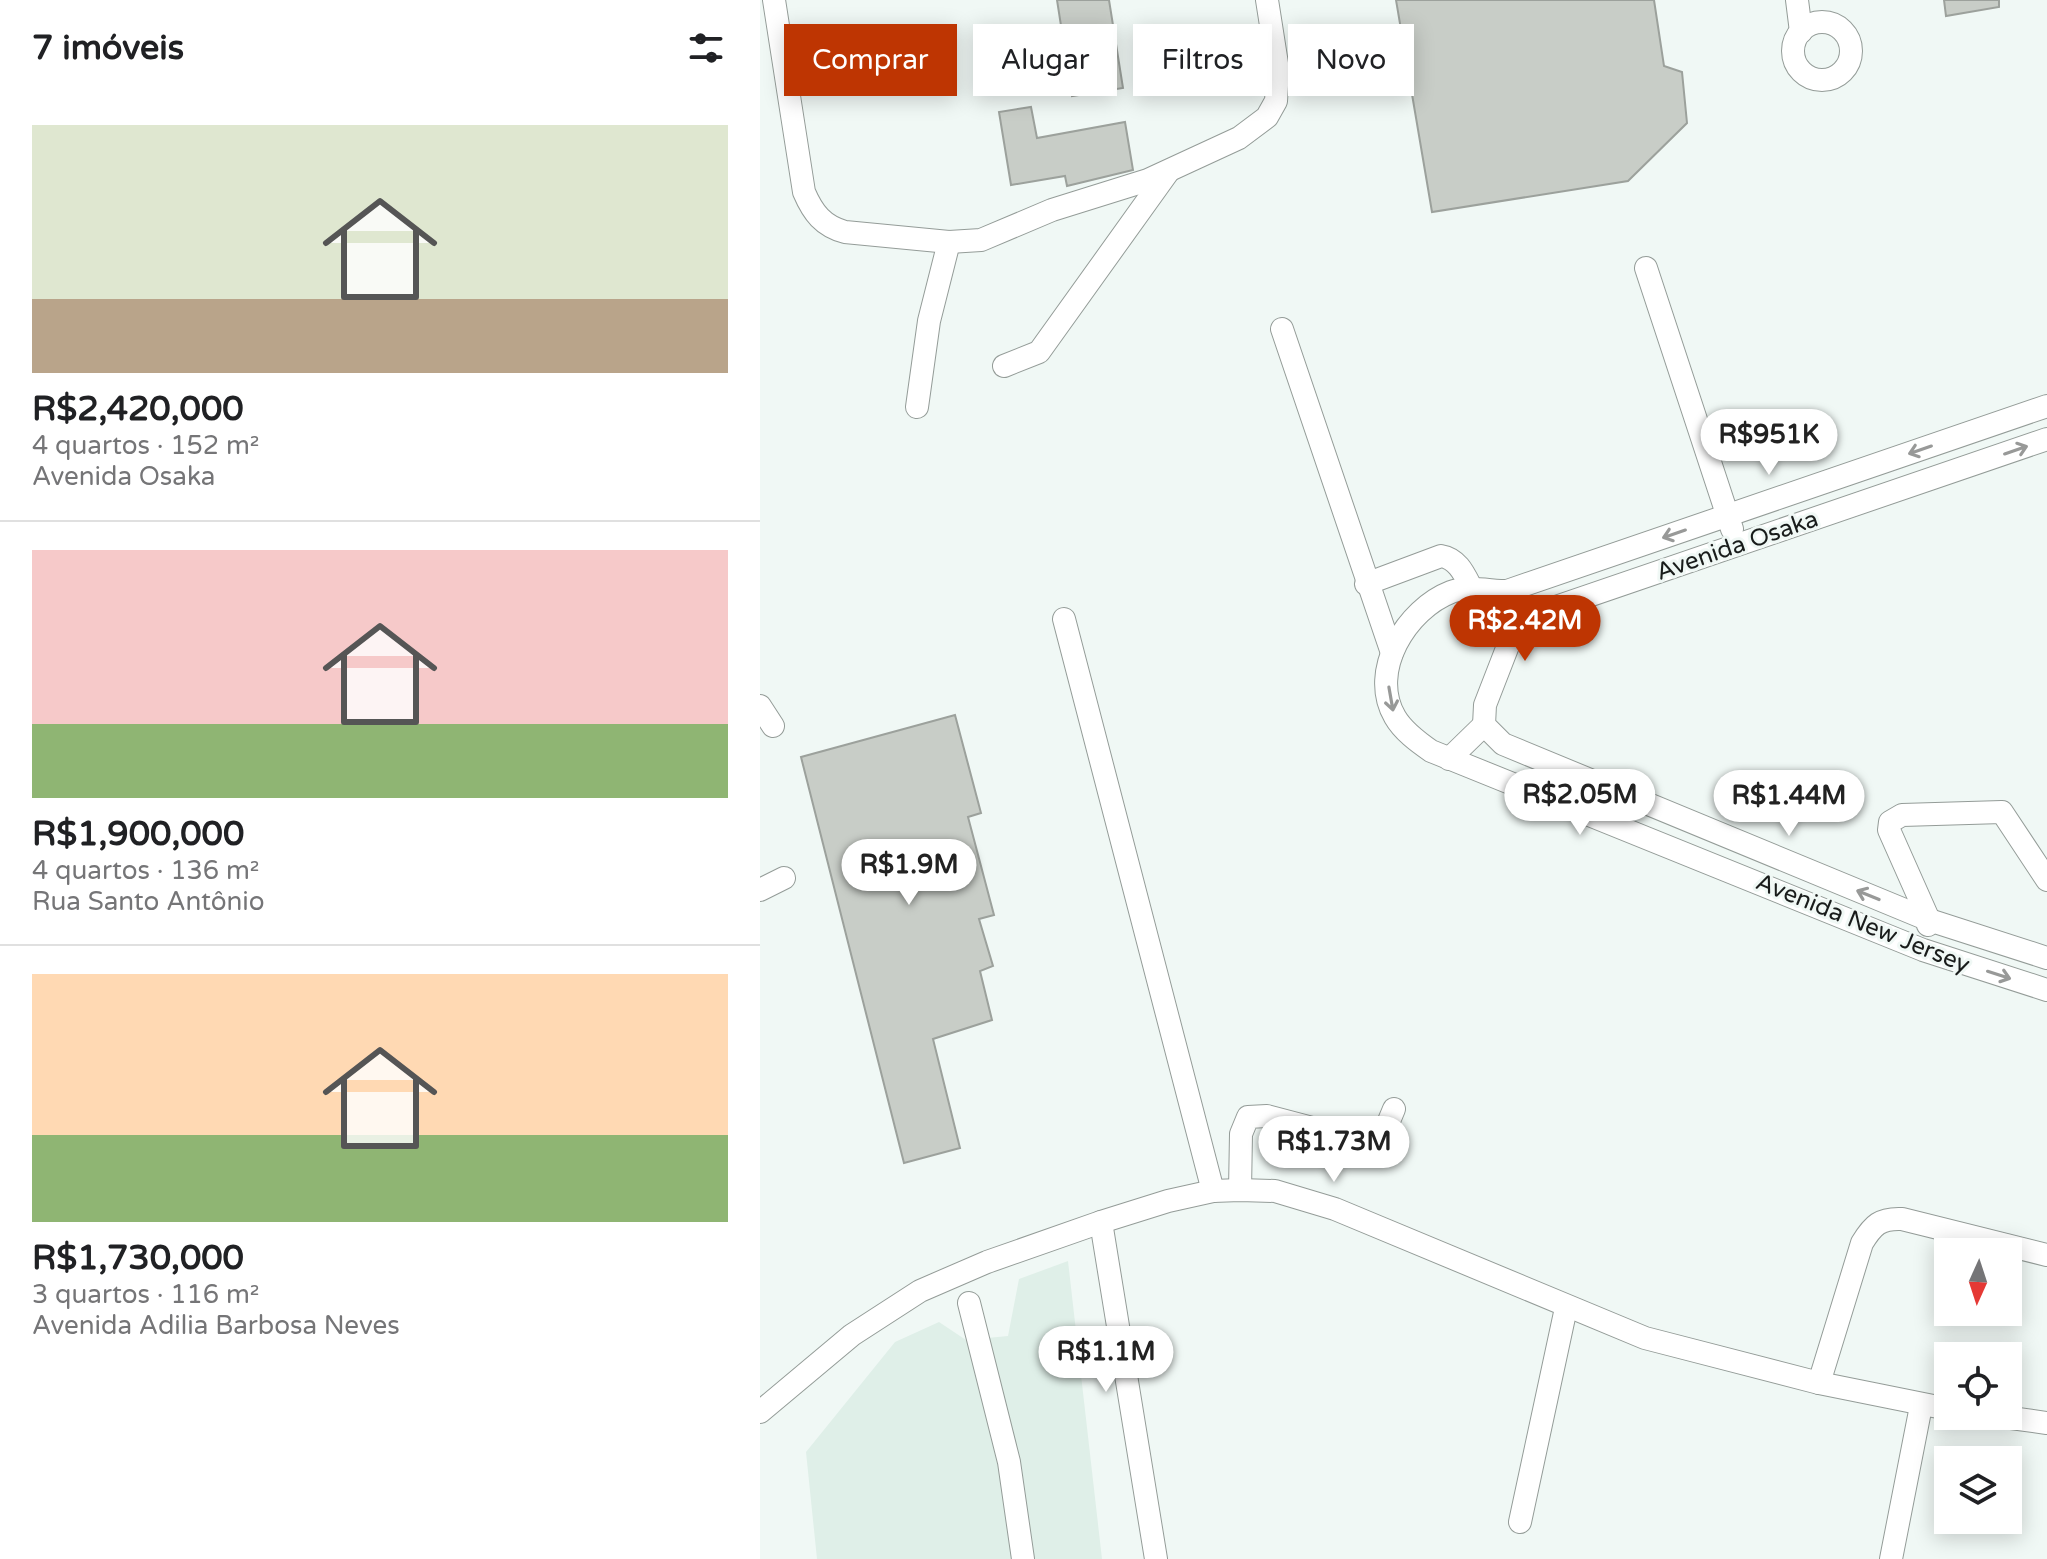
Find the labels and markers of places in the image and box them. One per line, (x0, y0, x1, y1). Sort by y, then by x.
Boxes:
pin: R$951K (1704, 409, 1834, 477)
pin: R$2.42M (1451, 595, 1599, 663)
pin: R$2.05M (1506, 769, 1654, 837)
pin: R$1.44M (1715, 770, 1863, 838)
pin: R$1.9M (844, 839, 974, 907)
pin: R$1.73M (1260, 1116, 1408, 1184)
pin: R$1.1M (1041, 1326, 1171, 1394)

